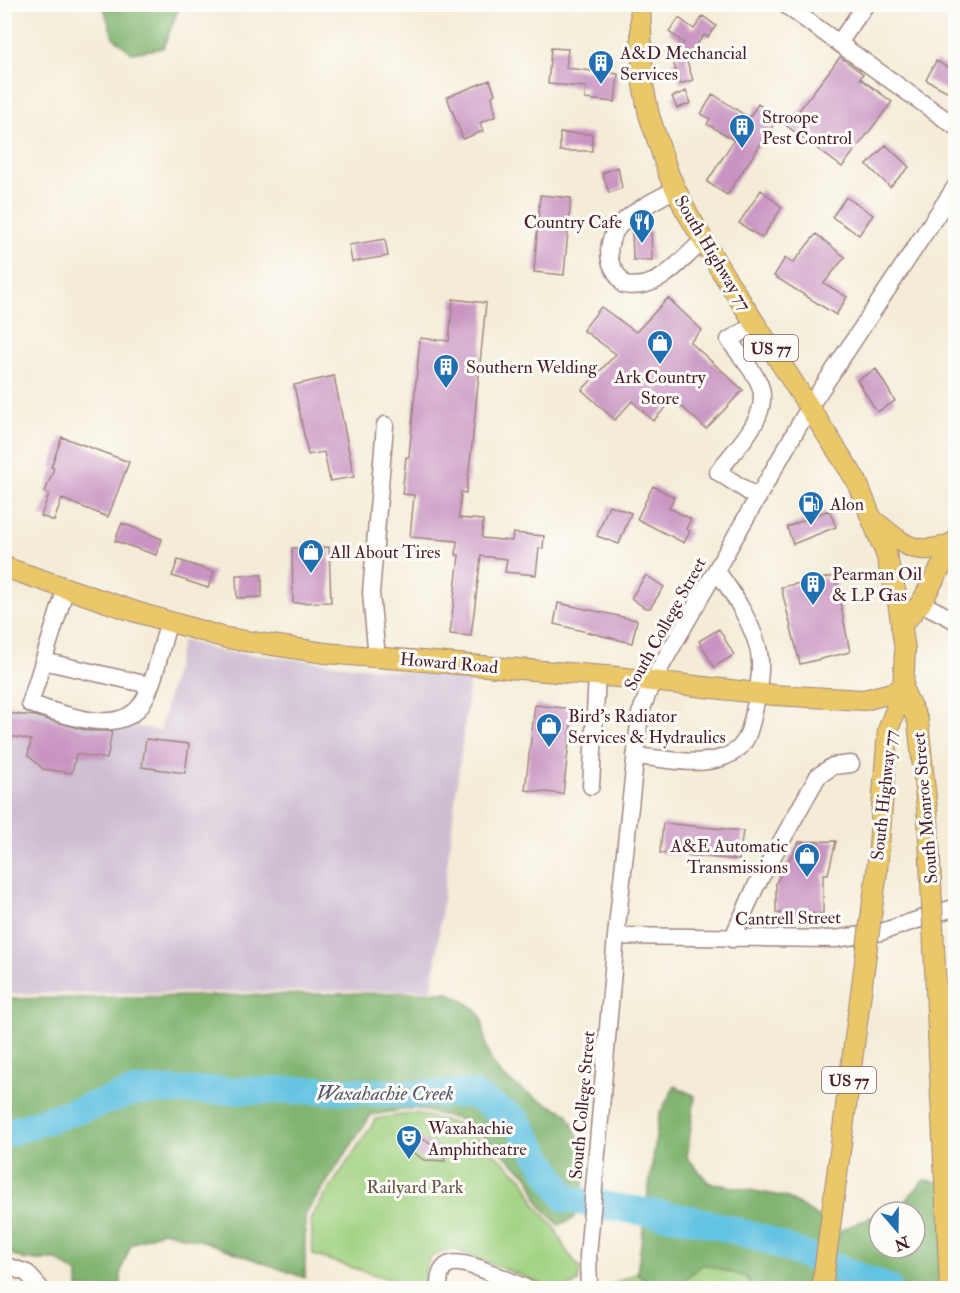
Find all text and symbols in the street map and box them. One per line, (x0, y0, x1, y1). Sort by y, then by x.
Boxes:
place label: A&D Mechancial Services (619, 42, 747, 86)
building icon: A&D Mechancial Services (586, 48, 616, 86)
place label: Stroope Pest Control (762, 106, 852, 150)
building icon: Stroope Pest Control (727, 112, 757, 150)
street label: South Highway 77 (669, 191, 756, 315)
restaurant icon: Country Cafe (627, 207, 657, 245)
place label: Country Cafe (524, 211, 622, 234)
shop icon: Ark Country Store (645, 328, 675, 366)
road number: US 77 (744, 335, 798, 361)
building icon: Southern Welding (431, 352, 461, 390)
place label: Southern Welding (466, 356, 598, 379)
place label: Ark Country Store (613, 366, 707, 410)
fuel station icon: Alon (796, 489, 826, 527)
place label: Alon (829, 493, 864, 516)
shop icon: All About Tires (296, 537, 326, 575)
place label: All About Tires (329, 541, 441, 564)
street label: South College Street (619, 553, 712, 695)
place label: Pearman Oil & LP Gas (832, 563, 923, 607)
building icon: Pearman Oil & LP Gas (798, 569, 828, 607)
street label: Howard Road (399, 648, 499, 679)
place label: Bird's Radiator Services & Hydraulics (568, 705, 726, 749)
shop icon: Bird's Radiator Services & Hydraulics (534, 711, 564, 749)
street label: South Highway 77 (866, 729, 903, 861)
street label: South Monroe Street (907, 731, 944, 885)
place label: A&E Automatic Transmissions (670, 835, 788, 879)
shop icon: A&E Automatic Transmissions (792, 841, 822, 879)
street label: Cantrell Street (735, 906, 841, 931)
street label: South College Street (565, 1030, 600, 1180)
road number: US 77 (822, 1067, 876, 1093)
water label: Waxahachie Creek (316, 1081, 454, 1106)
place label: Waxahachie Amphitheatre (427, 1117, 527, 1161)
theatre icon: Waxahachie Amphitheatre (394, 1123, 424, 1161)
park label: Railyard Park (367, 1176, 464, 1199)
north arrow (867, 1200, 927, 1260)
text: N (891, 1231, 913, 1255)

